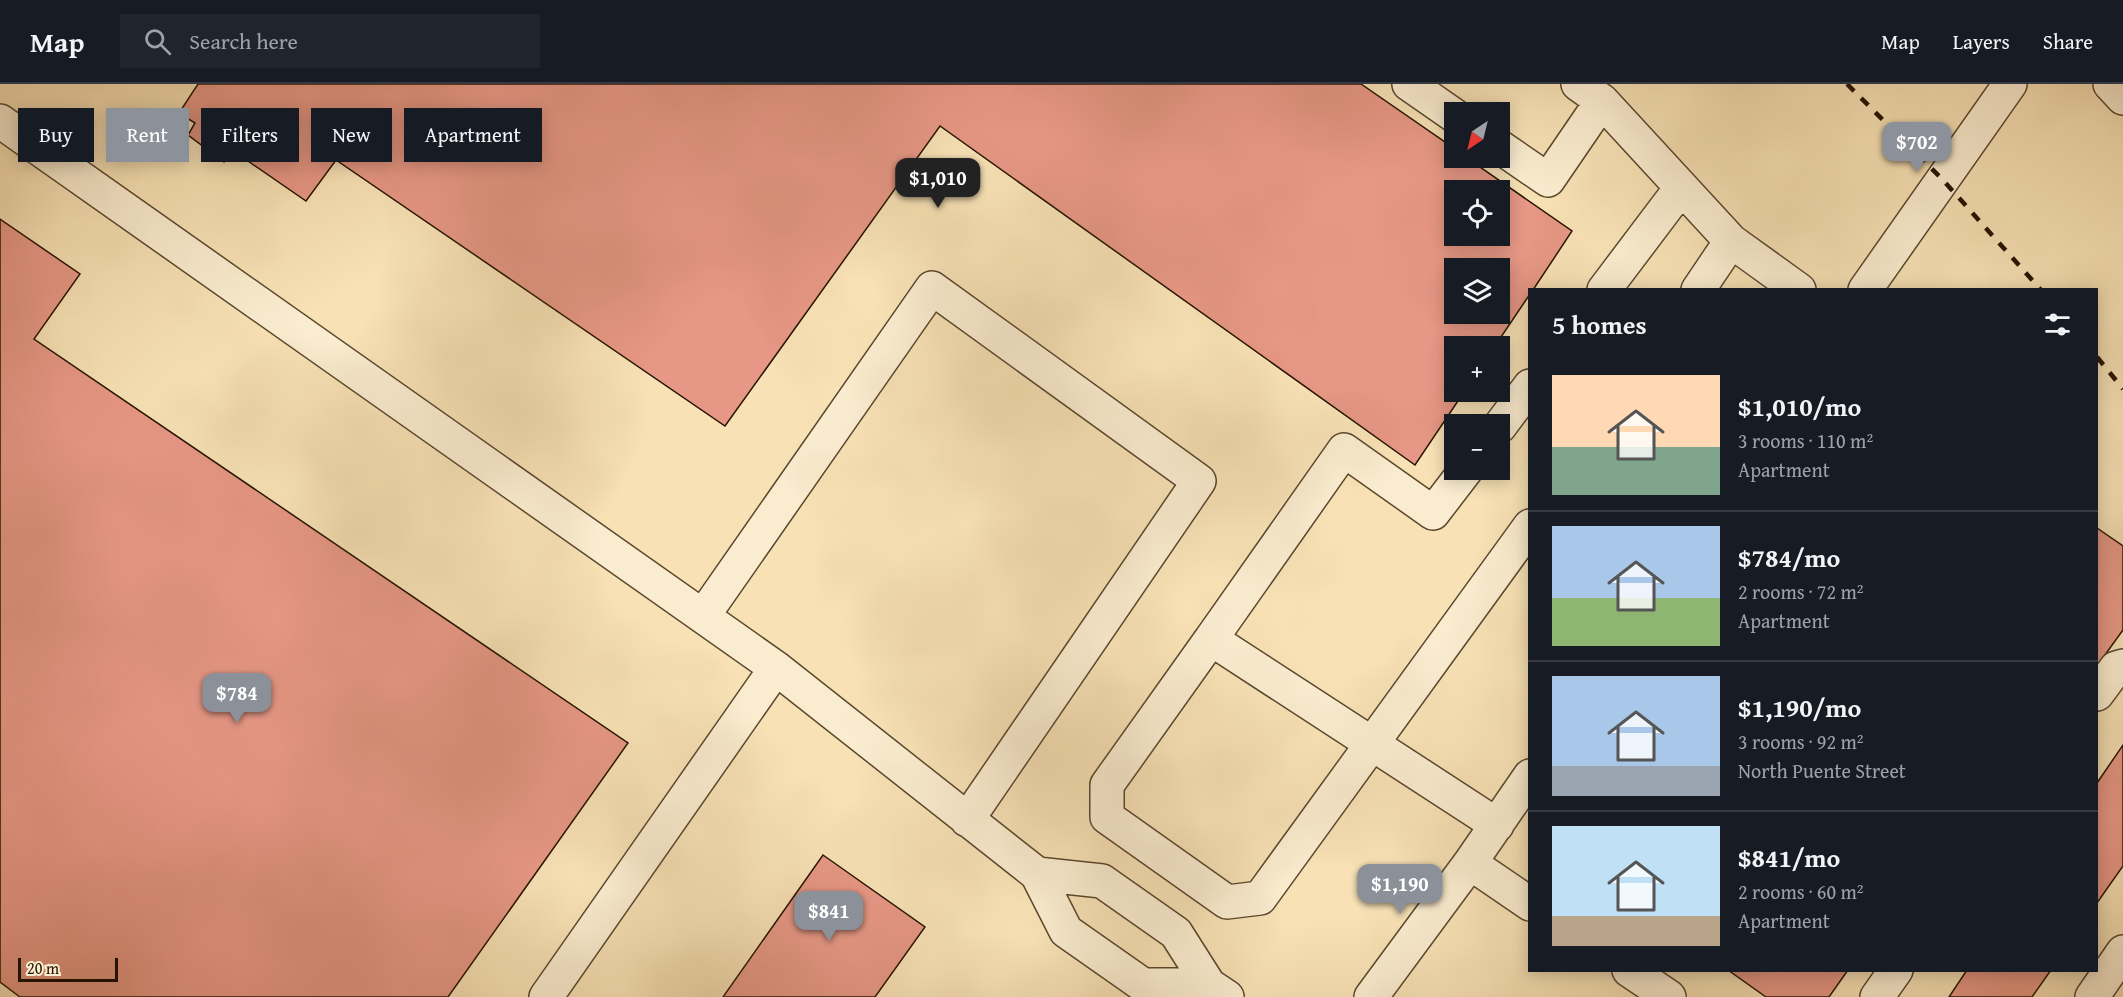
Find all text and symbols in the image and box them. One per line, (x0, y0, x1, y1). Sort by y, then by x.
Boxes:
search box (120, 14, 540, 68)
text: Map (30, 21, 84, 62)
icon: search (141, 25, 174, 58)
text: Search here (189, 25, 298, 57)
text: Map (1881, 26, 1920, 57)
text: Layers (1953, 26, 2010, 57)
text: Share (2043, 26, 2093, 57)
north arrow (1444, 102, 1510, 168)
map controls (1444, 102, 1510, 480)
chip: Buy (18, 108, 94, 162)
chip: Rent (106, 108, 189, 162)
chip: Filters (201, 108, 299, 162)
chip: New (311, 108, 392, 162)
chip: Apartment (404, 108, 542, 162)
pin: $702 (1881, 122, 1953, 173)
text: $702 (1896, 127, 1938, 156)
pin: $1,010 (889, 158, 987, 209)
text: $1,010 (909, 163, 967, 192)
button: locate (1444, 180, 1510, 246)
button: layers (1444, 258, 1510, 324)
text: 5 homes (1552, 305, 1647, 344)
icon: filters (2041, 308, 2074, 341)
button: + (1444, 336, 1510, 402)
text: $1,010/mo (1738, 387, 1861, 426)
icon: home (1600, 399, 1672, 471)
button: − (1444, 414, 1510, 480)
text: 3 rooms · 110 m² (1738, 426, 1873, 455)
text: Apartment (1738, 455, 1830, 484)
text: $784/mo (1738, 538, 1840, 577)
icon: home (1600, 550, 1672, 622)
text: 2 rooms · 72 m² (1738, 577, 1864, 606)
text: Apartment (1738, 606, 1830, 635)
pin: $784 (201, 673, 273, 724)
text: $784 (216, 678, 258, 707)
text: $1,190/mo (1738, 688, 1861, 727)
icon: home (1600, 700, 1672, 772)
text: 3 rooms · 92 m² (1738, 727, 1864, 756)
text: North Puente Street (1738, 756, 1906, 785)
text: $841/mo (1738, 838, 1840, 877)
icon: home (1600, 850, 1672, 922)
pin: $1,190 (1351, 864, 1449, 915)
text: $1,190 (1371, 869, 1429, 898)
text: 2 rooms · 60 m² (1738, 877, 1864, 906)
pin: $841 (793, 891, 865, 942)
text: $841 (808, 896, 850, 925)
text: Apartment (1738, 906, 1830, 935)
scale bar (18, 955, 118, 982)
text: 20 m (27, 956, 59, 980)

